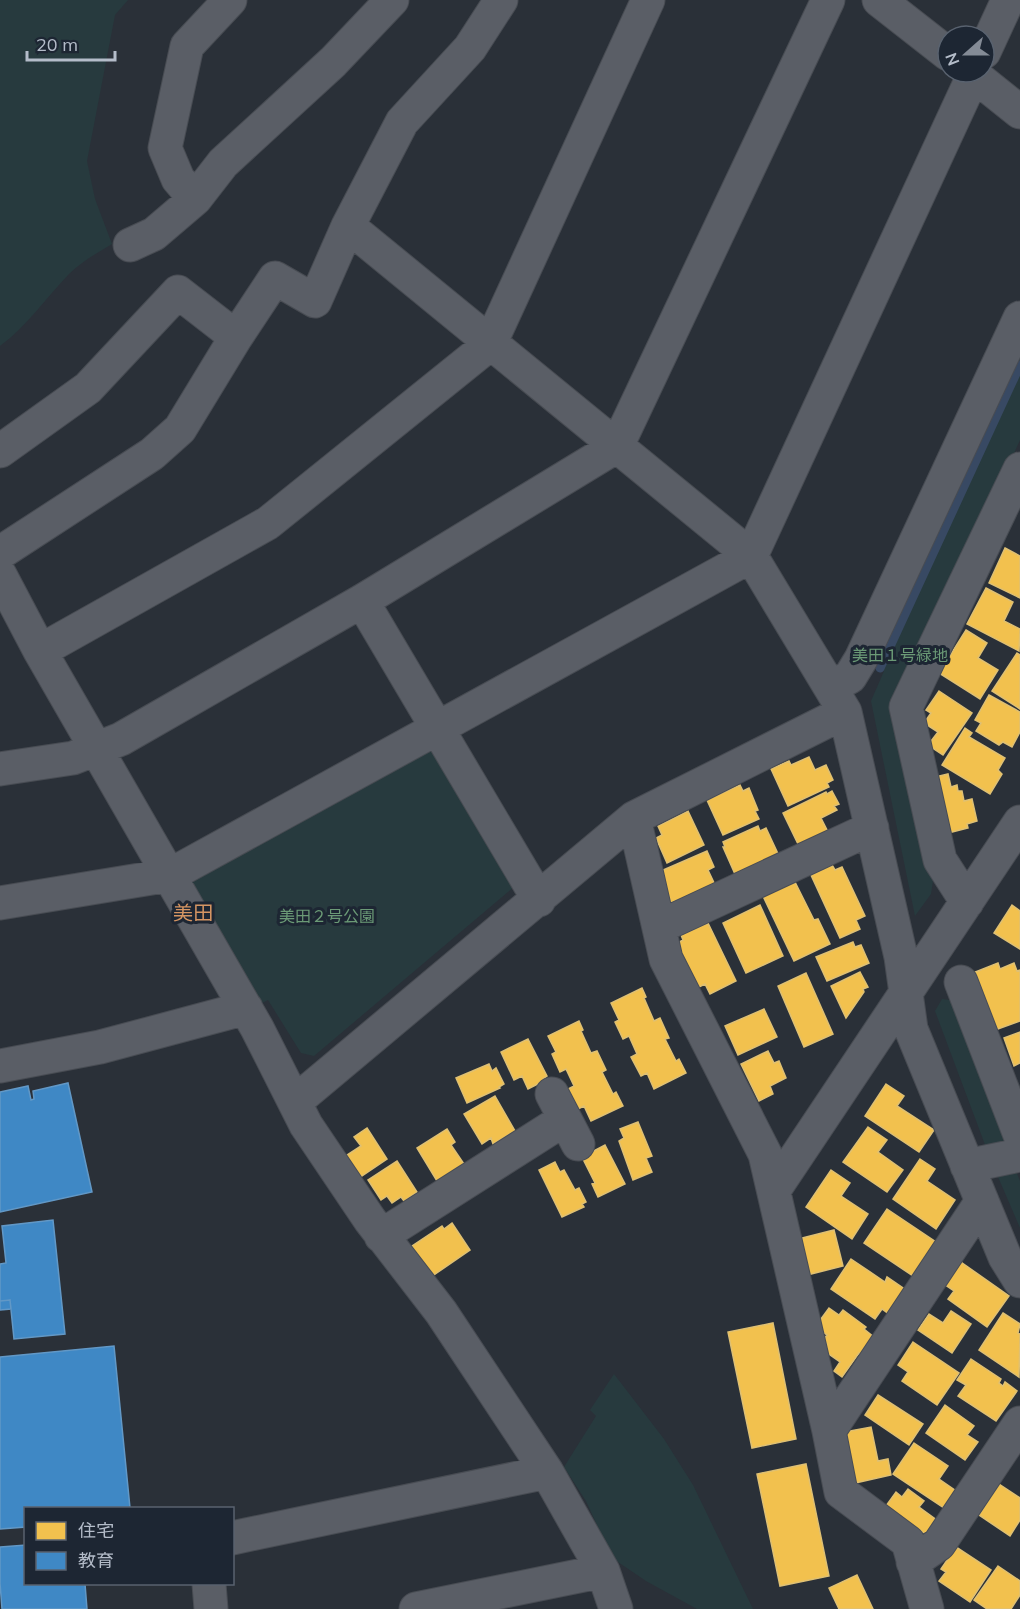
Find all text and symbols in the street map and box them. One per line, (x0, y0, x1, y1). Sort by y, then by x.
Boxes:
scale bar (27, 24, 116, 62)
north arrow (936, 24, 996, 84)
text: 20 m (36, 33, 78, 56)
text: N (940, 50, 963, 69)
park label: 美田１号緑地 (852, 645, 948, 665)
district label: 美田 (173, 900, 213, 925)
park label: 美田２号公園 (279, 906, 375, 926)
legend (24, 1507, 234, 1585)
text: 住宅 (78, 1519, 114, 1542)
text: 教育 (78, 1549, 114, 1572)

